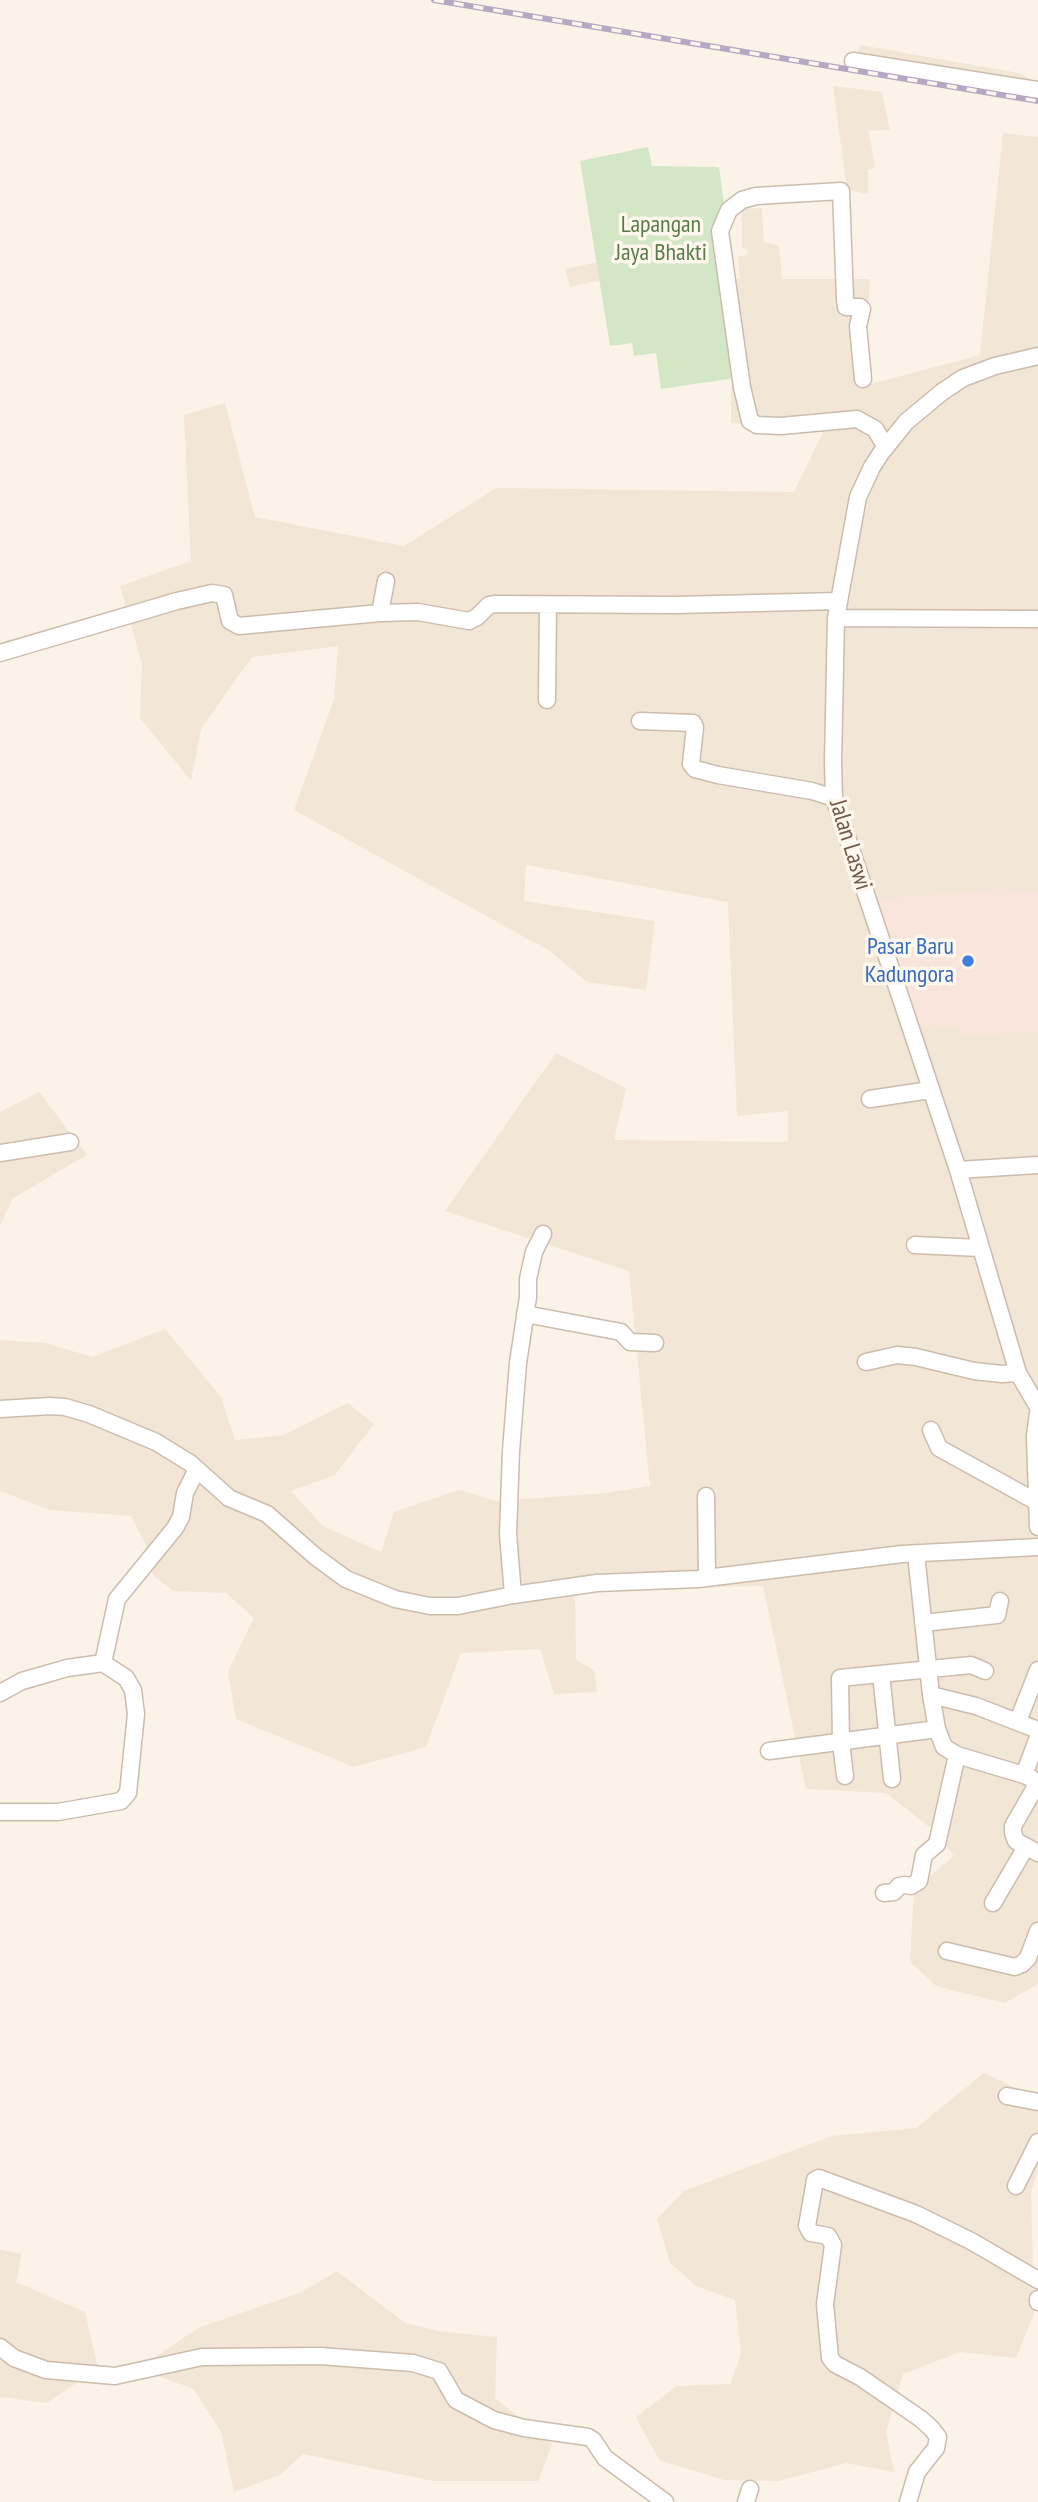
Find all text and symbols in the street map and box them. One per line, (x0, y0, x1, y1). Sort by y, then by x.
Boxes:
park label: Lapangan Jaya Bhakti (615, 211, 707, 267)
street label: Jalan Laswi (823, 796, 877, 894)
place label: Pasar Baru Kadungora (865, 933, 954, 989)
marker: Pasar Baru Kadungora (960, 953, 976, 969)

